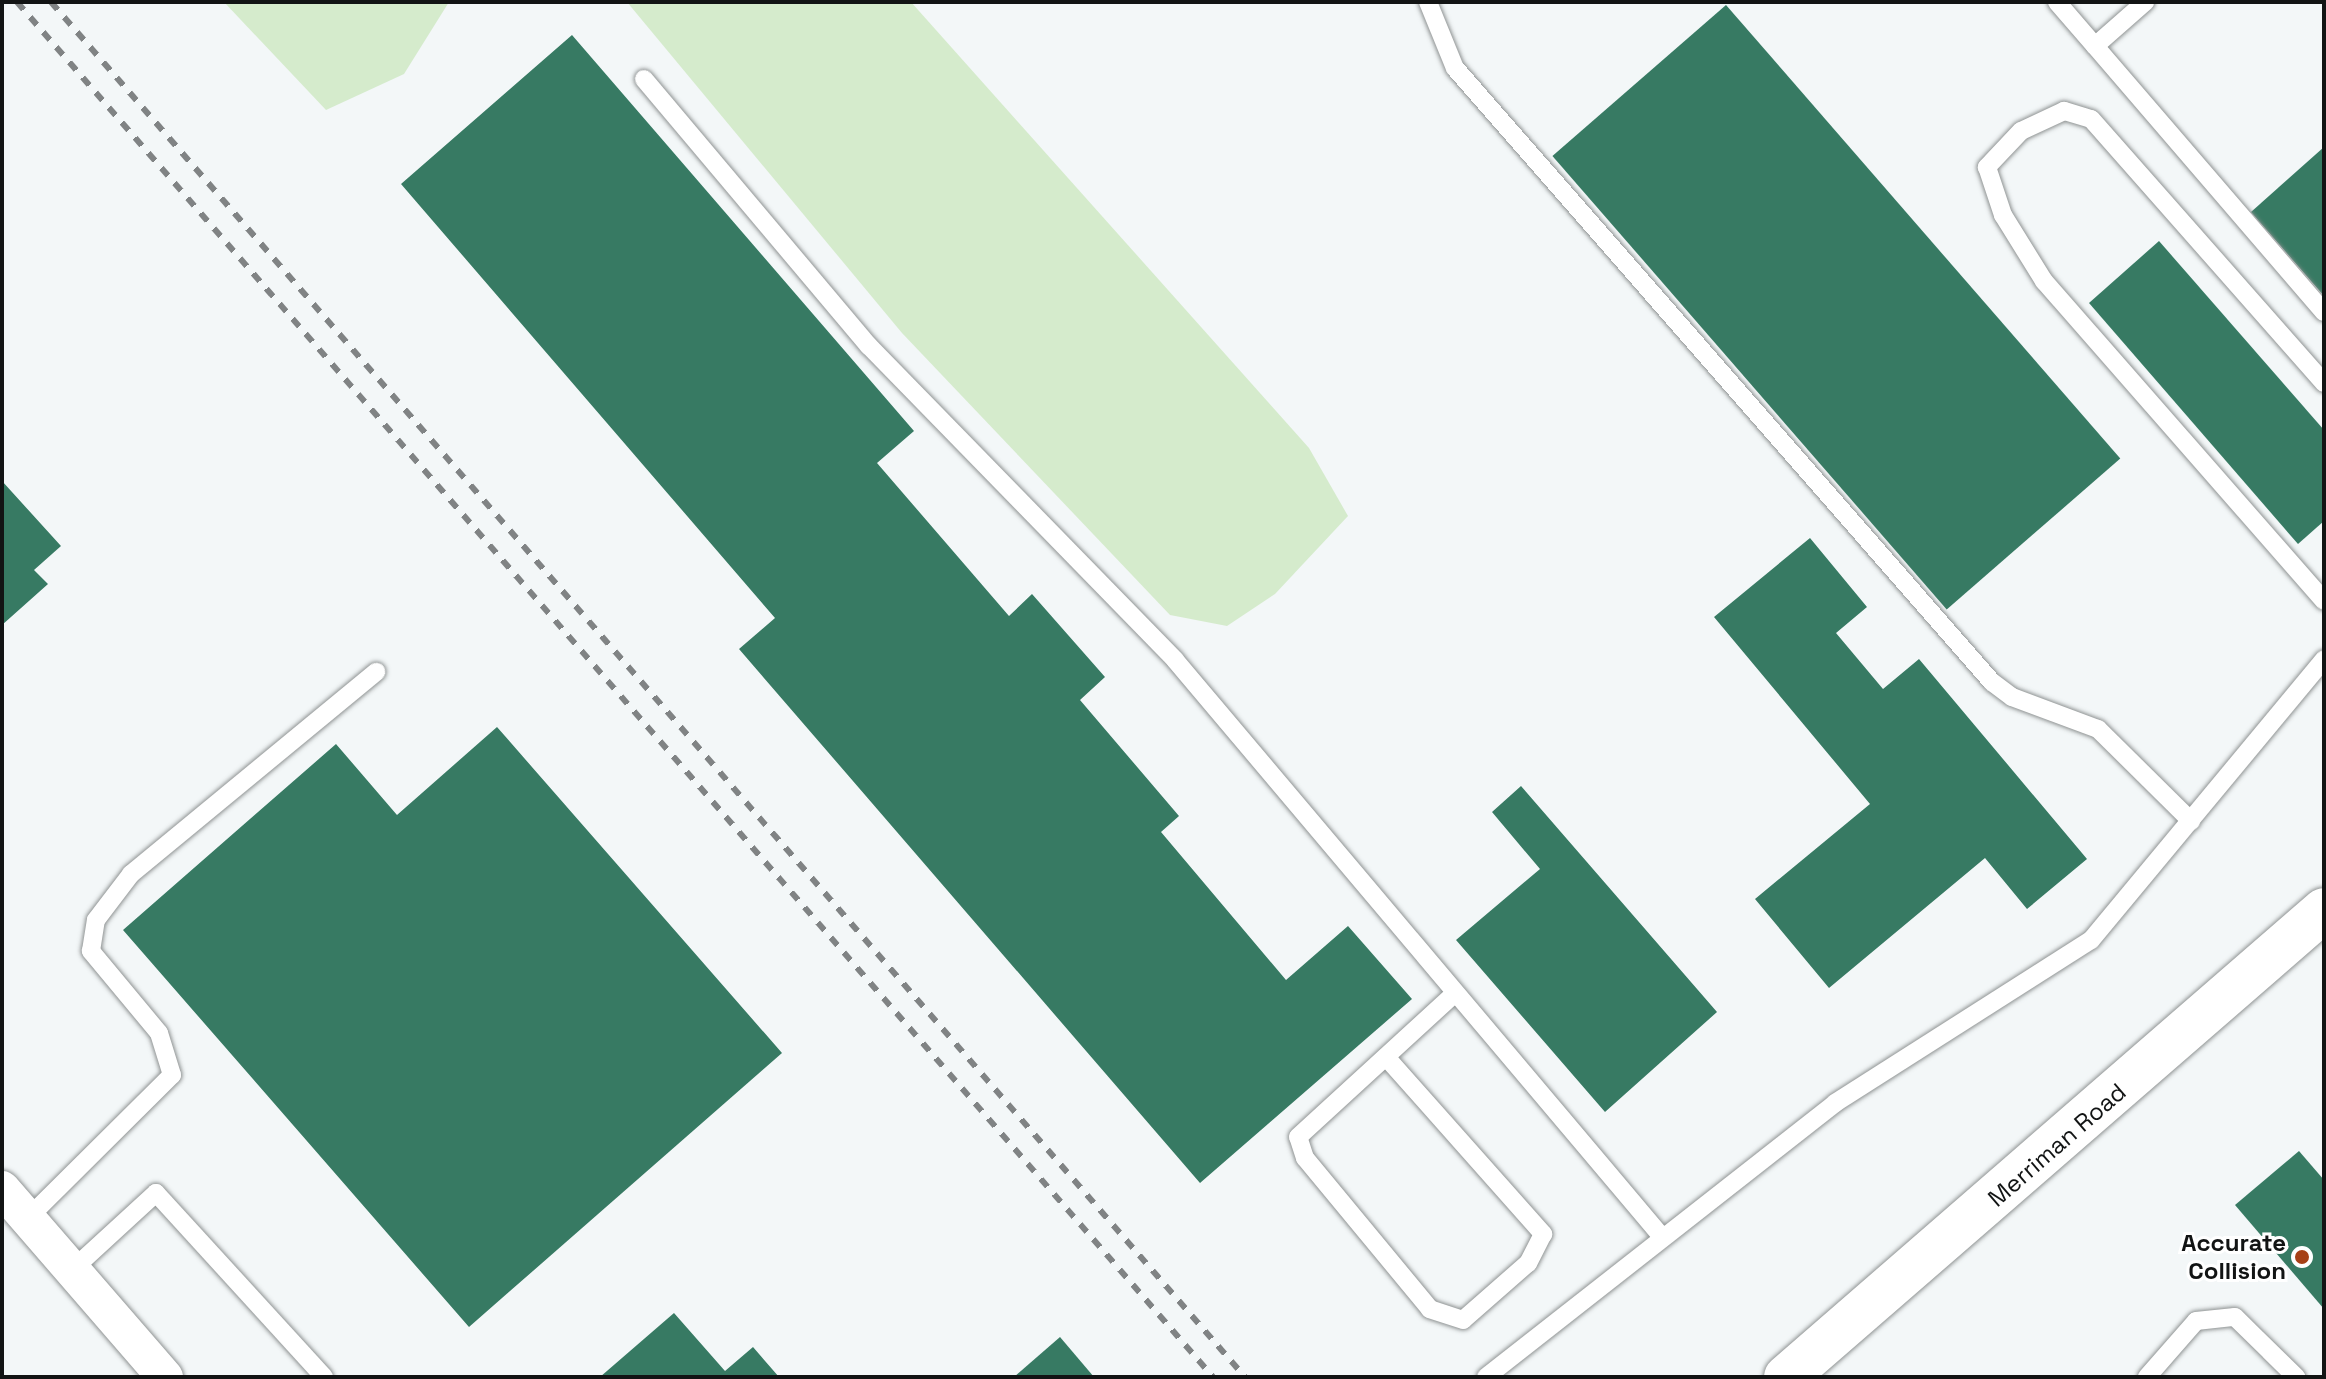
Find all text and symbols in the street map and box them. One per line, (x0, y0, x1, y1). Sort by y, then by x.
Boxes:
street label: Merriman Road (1982, 1077, 2132, 1213)
place label: Accurate Collision (2181, 1229, 2286, 1285)
marker: Accurate Collision (2293, 1248, 2311, 1266)

